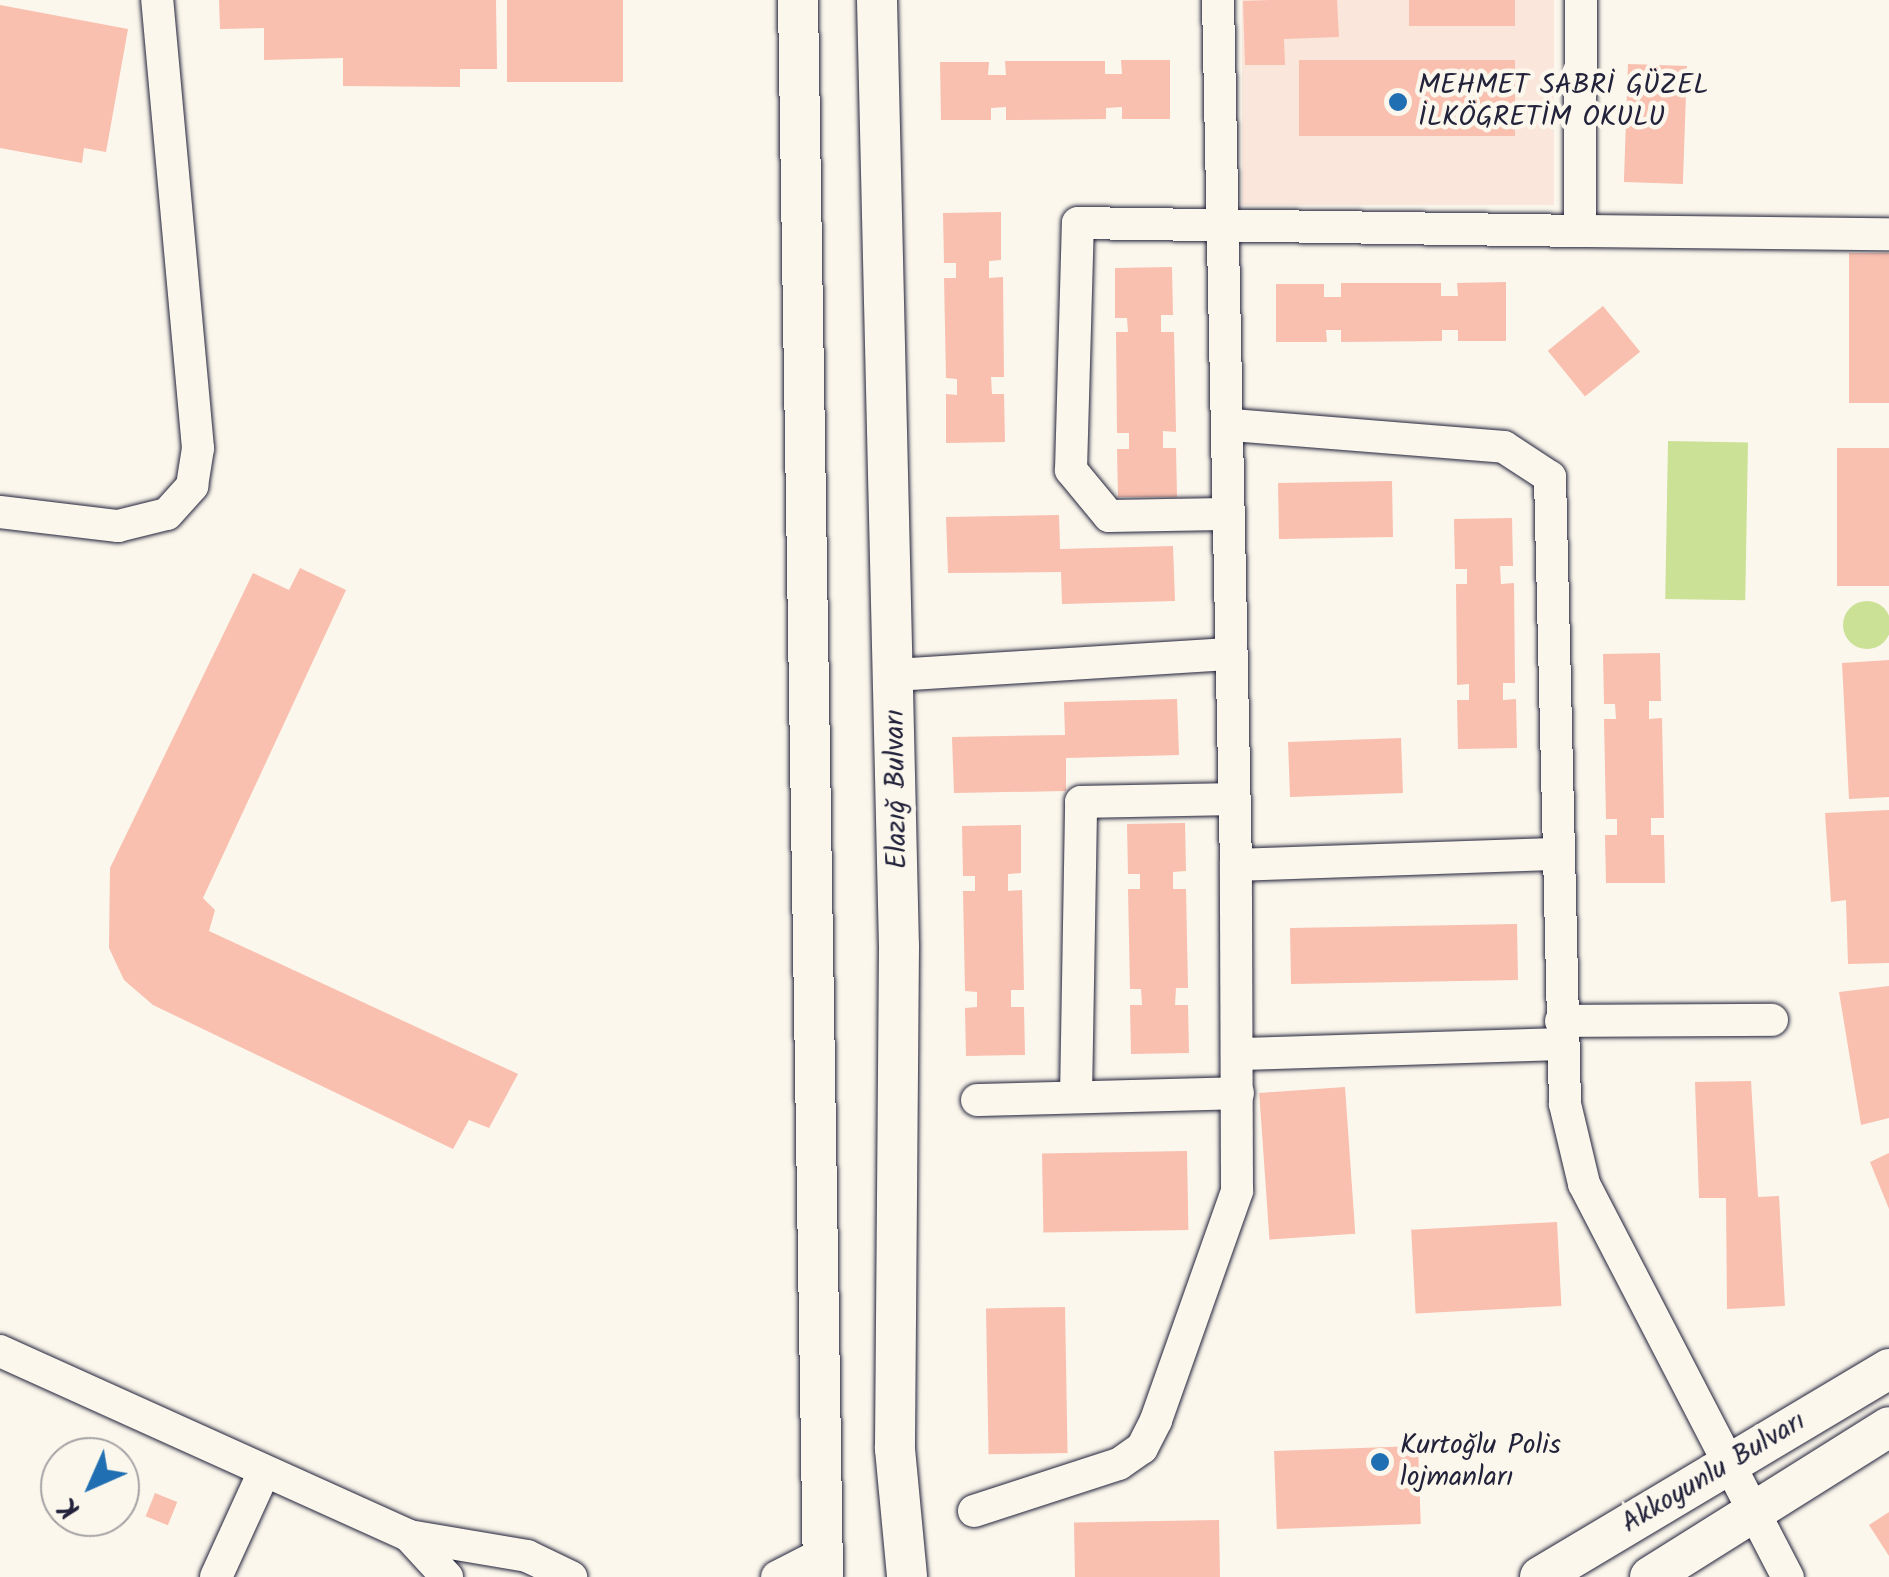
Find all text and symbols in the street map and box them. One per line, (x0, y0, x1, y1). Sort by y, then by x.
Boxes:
place label: MEHMET SABRİ GÜZEL İLKÖGRETİM OKULU (1418, 69, 1709, 135)
marker: MEHMET SABRİ GÜZEL İLKÖGRETİM OKULU (1387, 91, 1409, 113)
street label: Elazığ Bulvarı (879, 709, 915, 869)
street label: Akkoyunlu Bulvarı (1616, 1405, 1812, 1541)
place label: Kurtoğlu Polis lojmanları (1400, 1429, 1561, 1495)
north arrow (40, 1437, 140, 1537)
marker: Kurtoğlu Polis lojmanları (1369, 1451, 1391, 1473)
text: K (48, 1485, 92, 1529)

